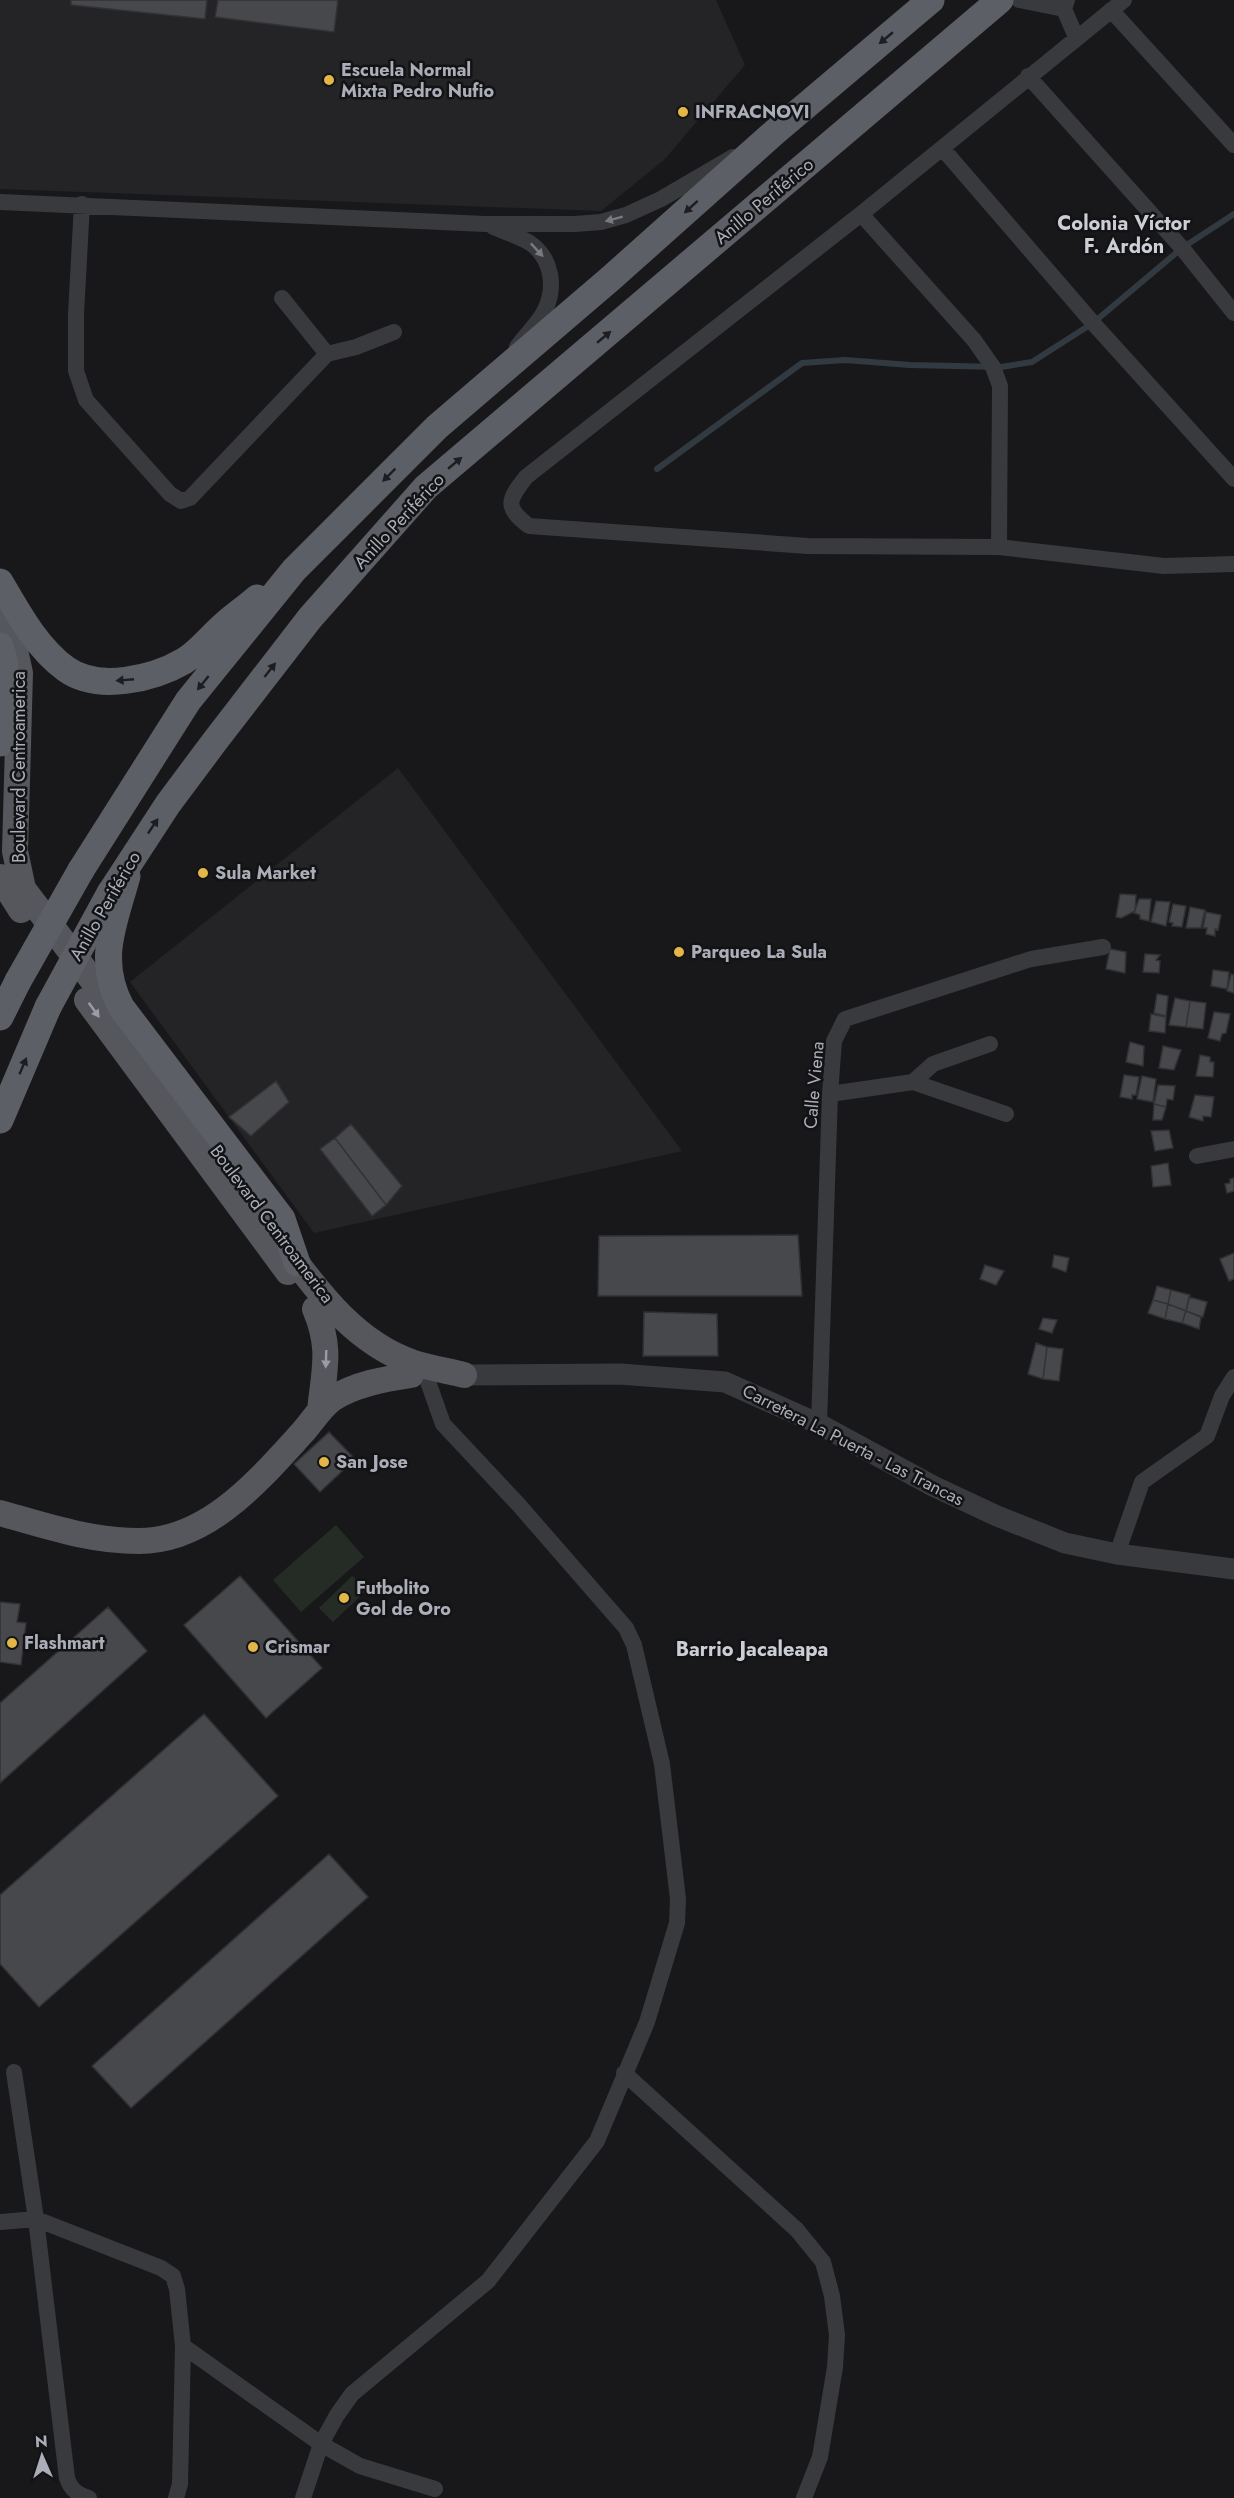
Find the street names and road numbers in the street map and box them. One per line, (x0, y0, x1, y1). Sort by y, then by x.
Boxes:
street label: Anillo Periférico (709, 152, 819, 250)
street label: Anillo Periférico (348, 467, 450, 575)
street label: Boulevard Centroamerica (6, 671, 32, 863)
street label: Anillo Periférico (63, 846, 147, 966)
street label: Calle Viena (797, 1040, 831, 1130)
street label: Boulevard Centroamerica (204, 1139, 340, 1309)
street label: Carretera La Puerta - Las Trancas (738, 1378, 968, 1512)

